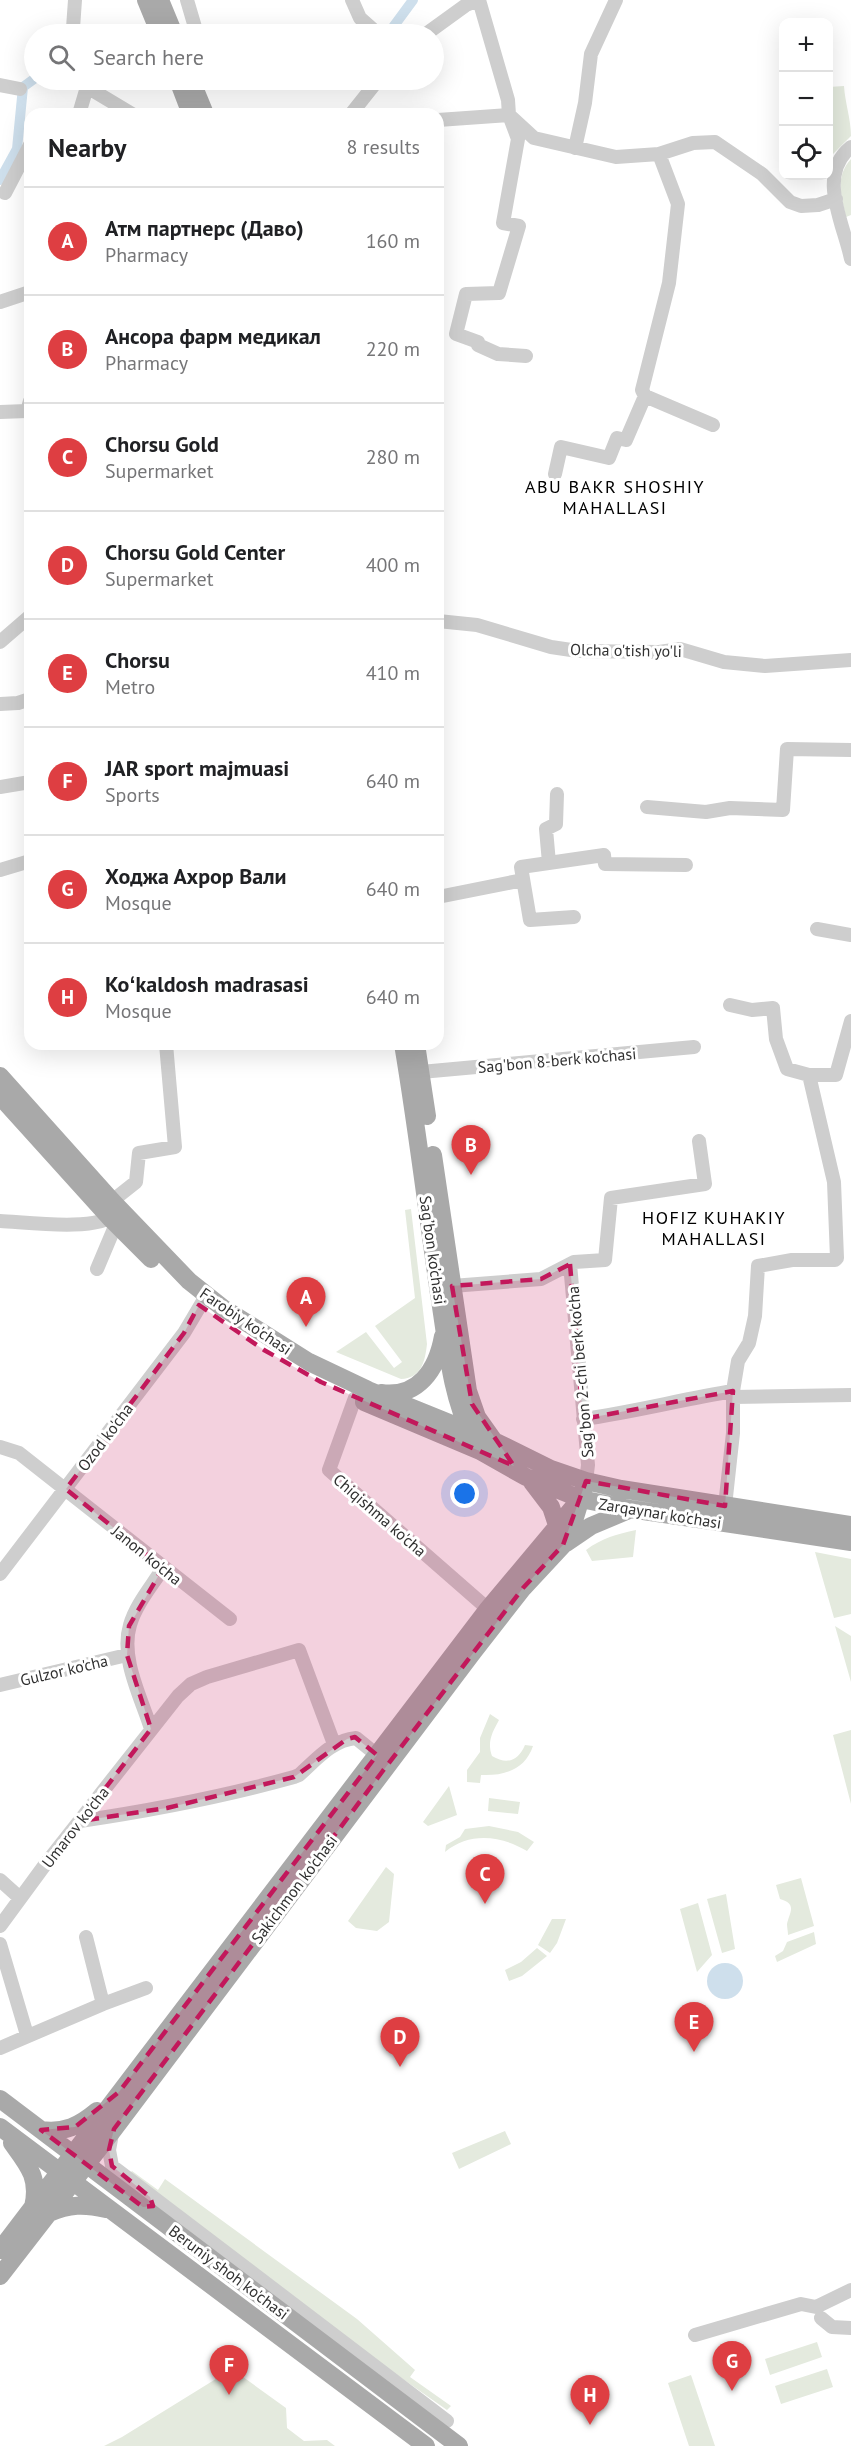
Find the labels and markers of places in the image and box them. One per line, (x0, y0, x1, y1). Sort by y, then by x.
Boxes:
pin: B (452, 1126, 490, 1175)
pin: A (286, 1278, 326, 1327)
pin: C (466, 1854, 504, 1904)
pin: E (674, 2002, 714, 2052)
pin: D (380, 2018, 420, 2067)
pin: G (712, 2342, 752, 2391)
pin: F (210, 2346, 248, 2395)
pin: H (570, 2376, 610, 2425)

